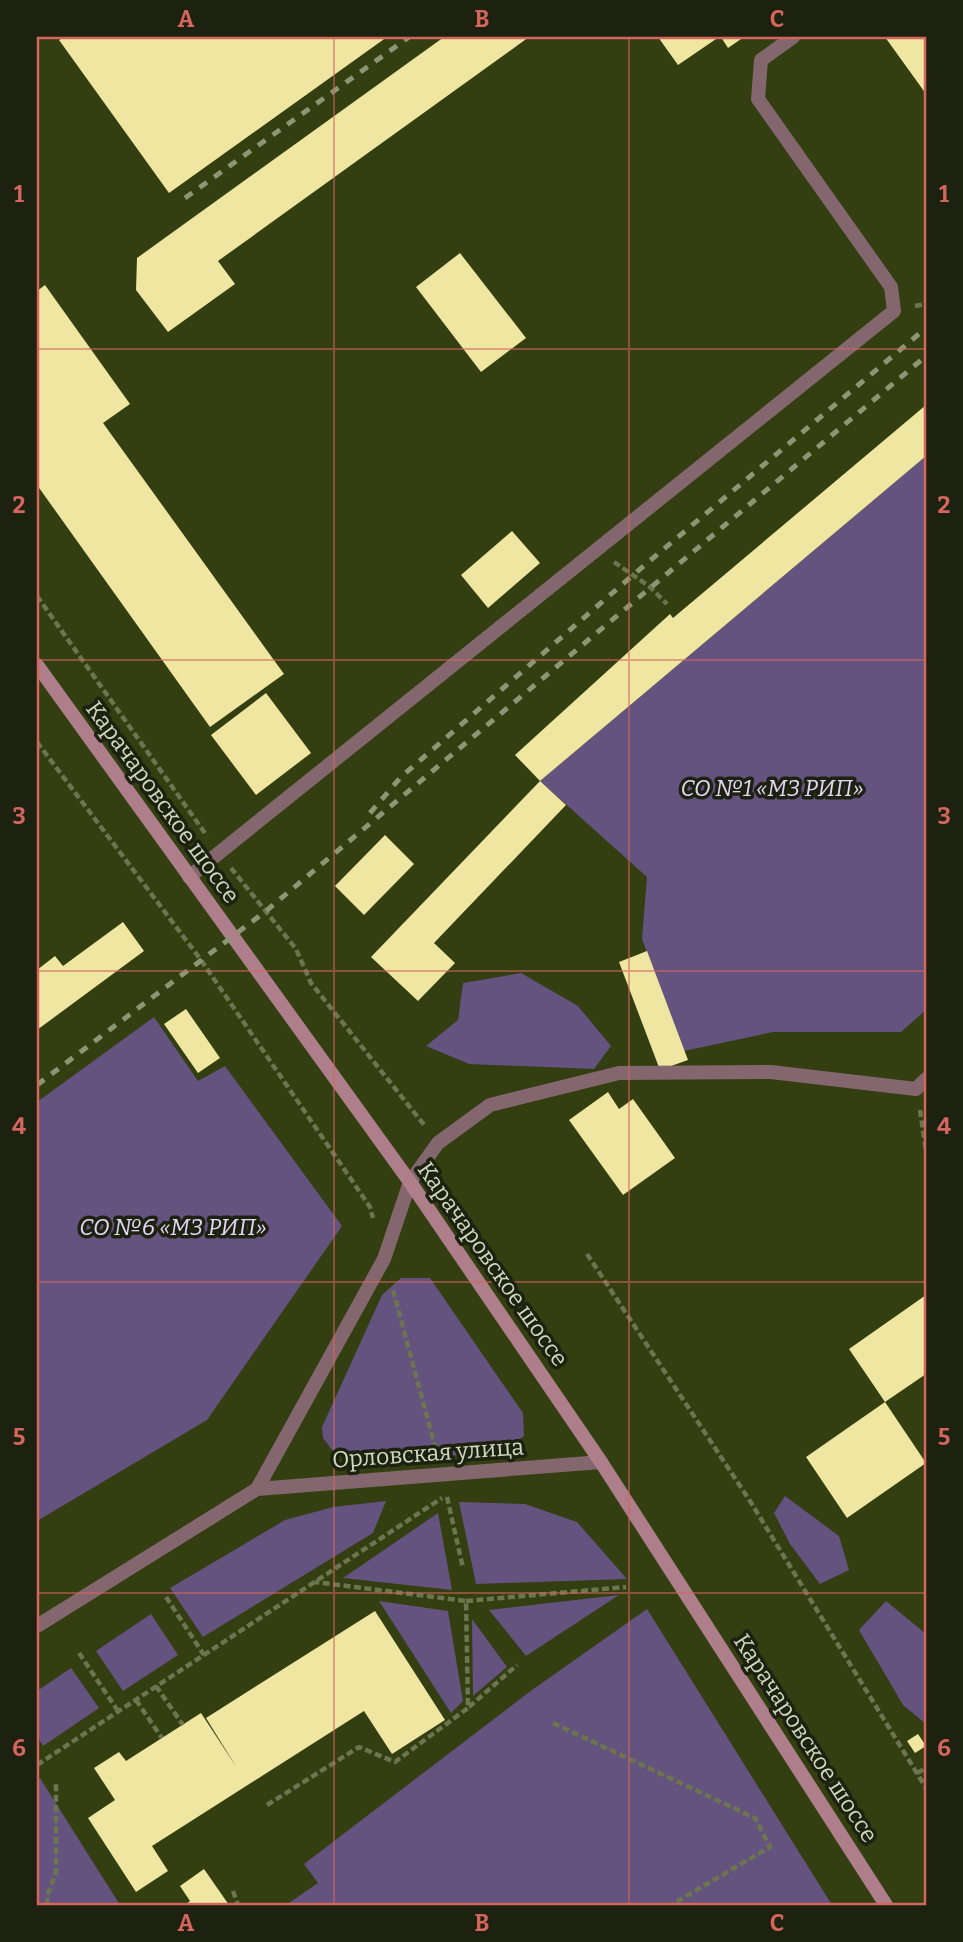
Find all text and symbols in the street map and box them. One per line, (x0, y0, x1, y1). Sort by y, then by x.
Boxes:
text: A (178, 5, 195, 33)
text: B (475, 5, 489, 33)
text: C (770, 5, 784, 33)
text: 1 (14, 180, 24, 208)
text: 1 (939, 180, 949, 208)
text: 2 (13, 491, 26, 519)
text: 2 (938, 491, 951, 519)
street label: Карачаровское шоссе (80, 695, 246, 909)
park label: СО №1 «МЗ РИП» (680, 774, 864, 802)
text: 3 (12, 802, 26, 830)
text: 3 (937, 802, 951, 830)
text: 4 (12, 1112, 26, 1140)
text: 4 (937, 1112, 951, 1140)
street label: Карачаровское шоссе (412, 1156, 574, 1372)
park label: СО №6 «МЗ РИП» (79, 1213, 267, 1241)
text: 5 (13, 1423, 25, 1451)
text: 5 (938, 1423, 950, 1451)
street label: Орловская улица (331, 1432, 525, 1474)
street label: Карачаровское шоссе (728, 1628, 884, 1848)
text: 6 (12, 1734, 26, 1762)
text: 6 (937, 1734, 951, 1762)
text: A (178, 1909, 195, 1937)
text: B (475, 1909, 489, 1937)
text: C (770, 1909, 784, 1937)

